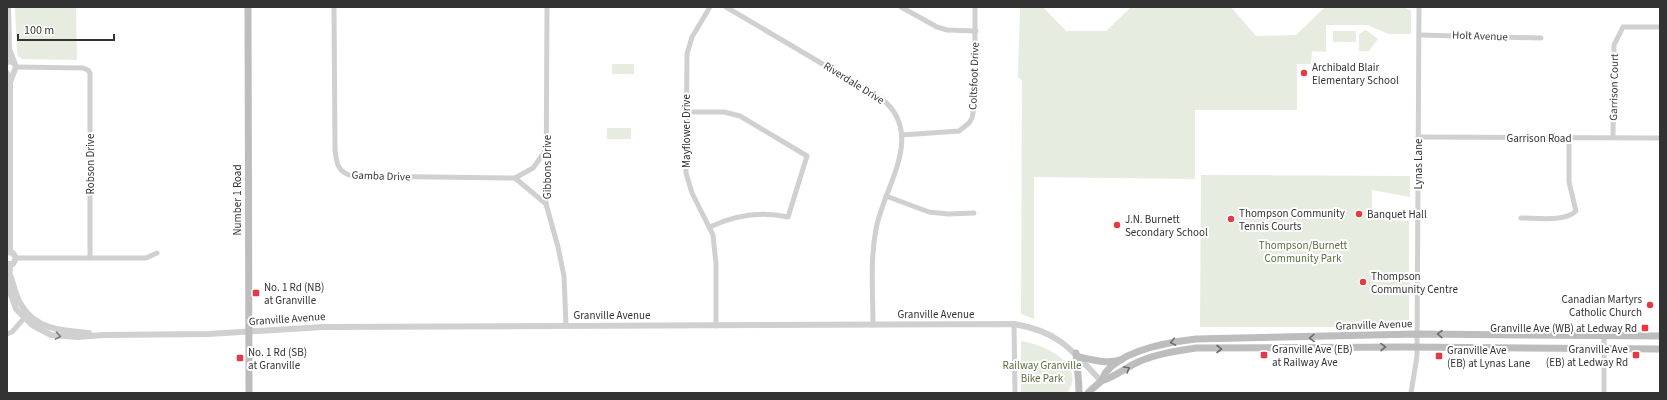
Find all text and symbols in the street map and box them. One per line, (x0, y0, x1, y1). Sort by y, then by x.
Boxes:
scale bar (18, 16, 114, 42)
text: 100 m (24, 22, 54, 39)
street label: Holt Avenue (1452, 28, 1509, 44)
street label: Coltsfoot Drive (965, 41, 983, 110)
street label: Garrison Court (1606, 53, 1622, 121)
street label: Riverdale Drive (821, 58, 888, 108)
place label: Archibald Blair Elementary School (1312, 60, 1399, 88)
marker: Archibald Blair Elementary School (1299, 68, 1309, 78)
street label: Mayflower Drive (679, 94, 694, 168)
street label: Garrison Road (1506, 131, 1572, 146)
street label: Robson Drive (83, 133, 98, 194)
street label: Gibbons Drive (540, 134, 555, 199)
street label: Lynas Lane (1411, 138, 1426, 189)
street label: Number 1 Road (230, 164, 245, 236)
street label: Gamba Drive (351, 167, 411, 185)
place label: Thompson Community Tennis Courts (1239, 206, 1345, 234)
place label: Banquet Hall (1367, 207, 1427, 222)
marker: Banquet Hall (1354, 209, 1364, 219)
place label: J.N. Burnett Secondary School (1125, 212, 1208, 240)
marker: Thompson Community Tennis Courts (1226, 214, 1236, 224)
marker: J.N. Burnett Secondary School (1112, 220, 1122, 230)
park label: Thompson/Burnett Community Park (1259, 238, 1347, 266)
place label: Thompson Community Centre (1371, 269, 1458, 297)
marker: Thompson Community Centre (1358, 277, 1368, 287)
place label: No. 1 Rd (NB) at Granville (264, 280, 324, 308)
marker: No. 1 Rd (NB) at Granville (251, 288, 261, 298)
place label: Canadian Martyrs Catholic Church (1561, 292, 1642, 320)
marker: Canadian Martyrs Catholic Church (1645, 300, 1655, 310)
street label: Granville Avenue (898, 307, 975, 322)
street label: Granville Avenue (574, 308, 651, 323)
street label: Granville Avenue (248, 309, 326, 329)
street label: Granville Avenue (1335, 316, 1413, 334)
place label: Granville Ave (WB) at Ledway Rd (1490, 321, 1637, 336)
marker: Granville Ave (WB) at Ledway Rd (1640, 323, 1650, 333)
one-way arrow (1437, 330, 1443, 338)
one-way arrow (55, 331, 61, 340)
one-way arrow (1309, 333, 1315, 342)
one-way arrow (1170, 337, 1176, 346)
place label: Granville Ave (EB) at Railway Ave (1272, 342, 1353, 370)
place label: Granville Ave (EB) at Ledway Rd (1546, 342, 1629, 370)
one-way arrow (1380, 343, 1386, 352)
place label: Granville Ave (EB) at Lynas Lane (1447, 343, 1531, 371)
place label: No. 1 Rd (SB) at Granville (248, 345, 307, 373)
one-way arrow (1216, 345, 1222, 353)
marker: Granville Ave (EB) at Railway Ave (1259, 350, 1269, 360)
marker: Granville Ave (EB) at Ledway Rd (1631, 350, 1641, 360)
marker: Granville Ave (EB) at Lynas Lane (1434, 351, 1444, 361)
marker: No. 1 Rd (SB) at Granville (235, 353, 245, 363)
park label: Railway Granville Bike Park (1003, 358, 1082, 386)
one-way arrow (1123, 366, 1130, 373)

